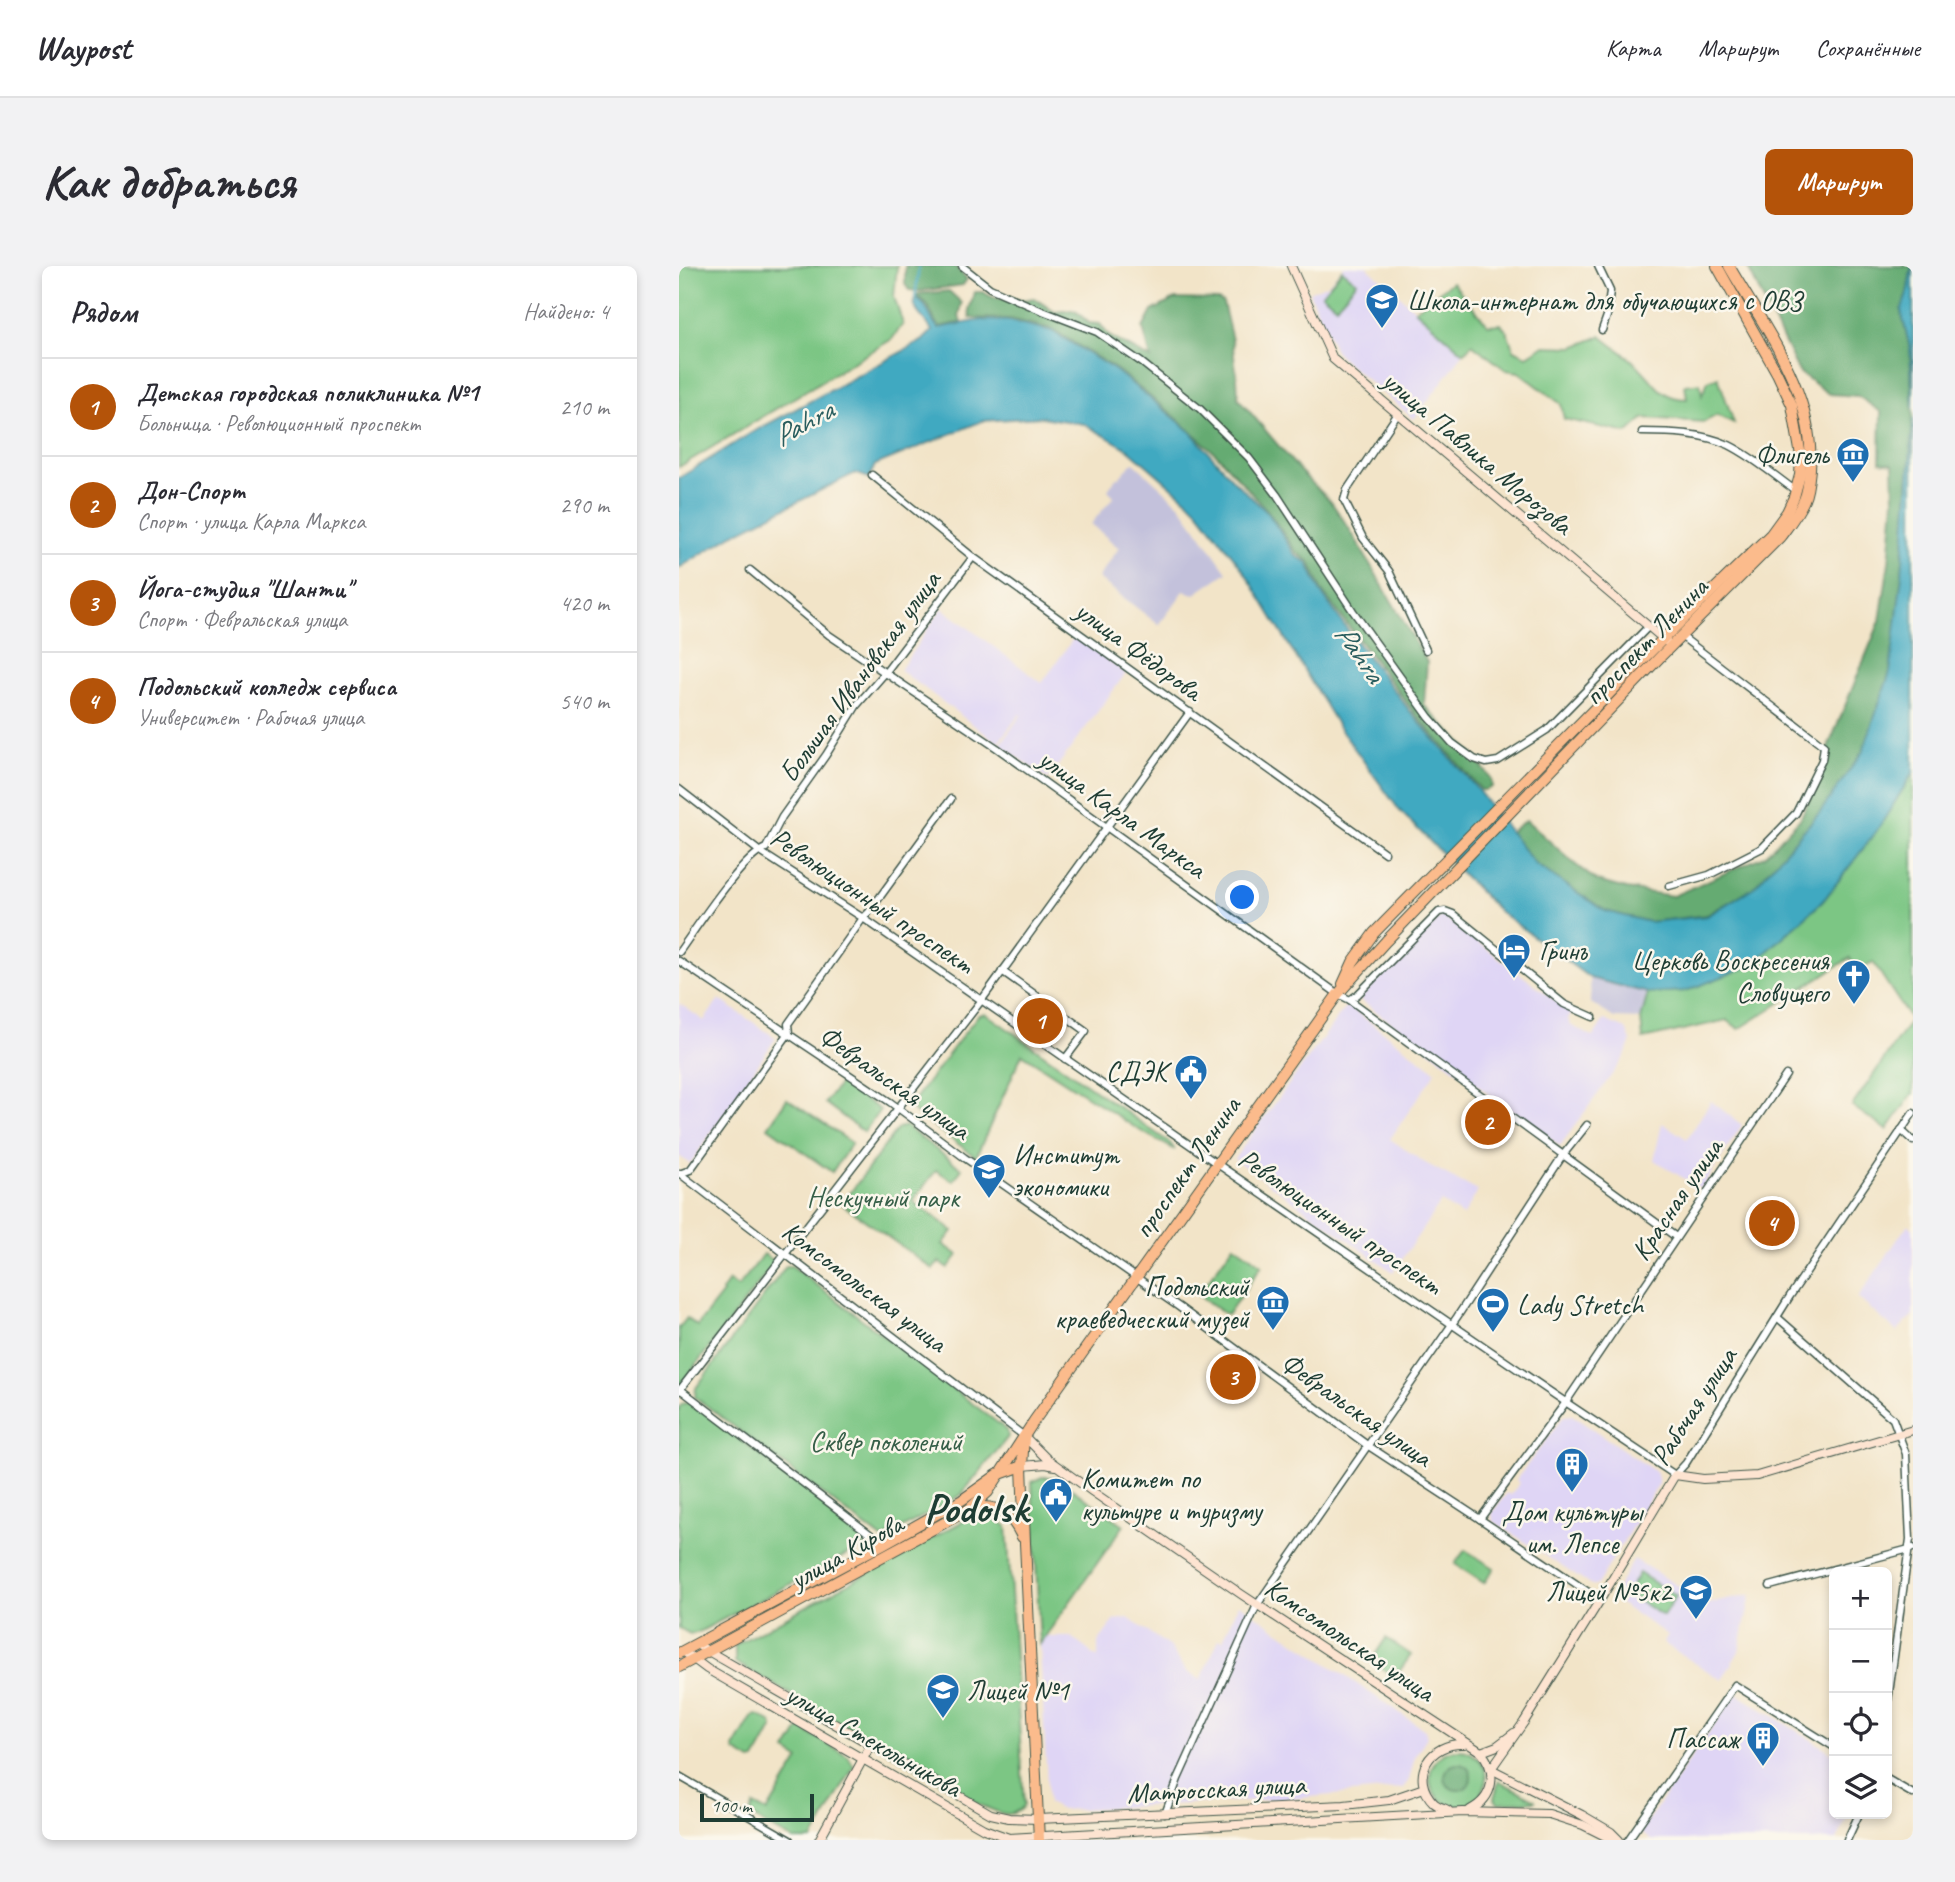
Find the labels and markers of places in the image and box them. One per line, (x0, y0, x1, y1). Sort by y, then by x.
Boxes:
school or university icon: Школа-интернат для обучающихся с ОВЗ (1363, 281, 1401, 330)
place label: Школа-интернат для обучающихся с ОВЗ (1407, 283, 1805, 318)
museum icon: Флигель (1834, 435, 1872, 484)
place label: Флигель (1755, 437, 1831, 472)
hotel icon: Гринъ (1495, 931, 1533, 980)
place label: Гринъ (1539, 933, 1588, 968)
place label: Церковь Воскресения Словущего (1631, 943, 1831, 1010)
church icon: Церковь Воскресения Словущего (1835, 957, 1873, 1006)
pin: 1 (1017, 995, 1063, 1047)
public building icon: СДЭК (1172, 1052, 1210, 1101)
place label: СДЭК (1106, 1054, 1173, 1089)
pin: 2 (1465, 1096, 1511, 1148)
place label: Институт экономики (1013, 1137, 1121, 1204)
school or university icon: Институт экономики (970, 1151, 1008, 1200)
pin: 4 (1749, 1197, 1795, 1249)
place label: Подольский краеведческий музей (1055, 1269, 1250, 1336)
museum icon: Подольский краеведческий музей (1254, 1283, 1292, 1332)
sports icon: Lady Stretch (1474, 1285, 1512, 1334)
place label: Lady Stretch (1517, 1287, 1645, 1322)
pin: 3 (1210, 1351, 1256, 1403)
building icon: Дом культуры им. Лепсе (1553, 1445, 1591, 1494)
place label: Комитет по культуре и туризму (1081, 1461, 1264, 1528)
public building icon: Комитет по культуре и туризму (1037, 1475, 1075, 1524)
place label: Дом культуры им. Лепсе (1502, 1494, 1645, 1561)
school or university icon: Лицей №5к2 (1677, 1572, 1715, 1621)
place label: Лицей №5к2 (1546, 1574, 1673, 1609)
school or university icon: Лицeй №1 (924, 1671, 962, 1720)
place label: Лицeй №1 (967, 1673, 1071, 1708)
building icon: Пассаж (1744, 1719, 1782, 1768)
place label: Пассаж (1666, 1721, 1742, 1756)

